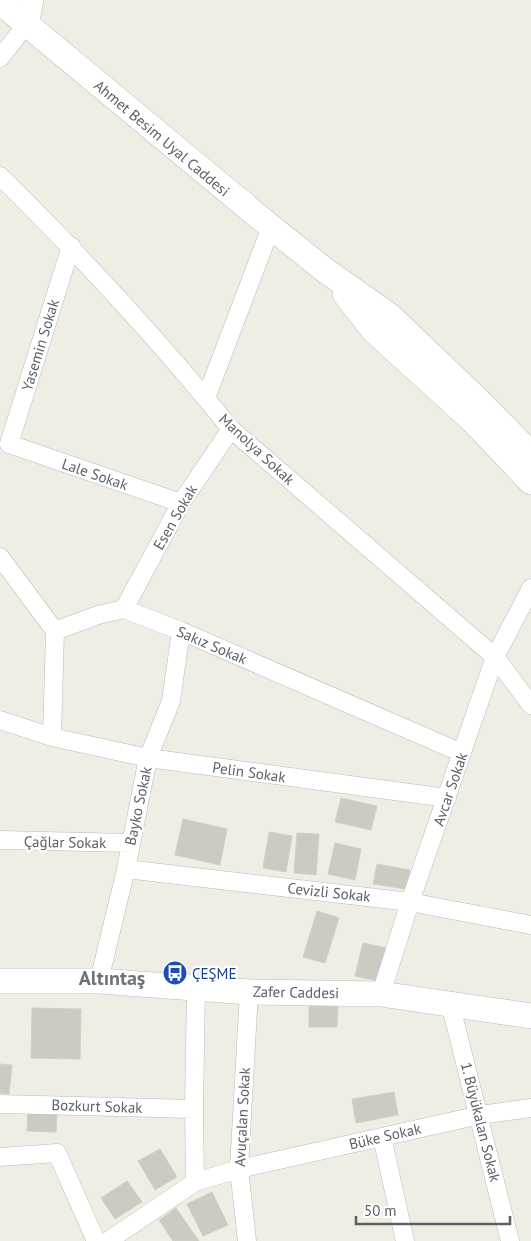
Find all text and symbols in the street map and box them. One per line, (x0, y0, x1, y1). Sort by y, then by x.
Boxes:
street label: Ahmet Besim Uyal Caddesi (90, 76, 234, 200)
street label: Yasemin Sokak (17, 296, 63, 393)
street label: Manolya Sokak (215, 409, 299, 489)
street label: Lale Sokak (59, 454, 131, 494)
street label: Esen Sokak (149, 480, 202, 553)
street label: Sakız Sokak (174, 622, 251, 669)
street label: Avcar Sokak (429, 749, 472, 828)
street label: Pelin Sokak (211, 757, 288, 787)
street label: Bayko Sokak (120, 764, 156, 847)
street label: Çağlar Sokak (24, 832, 107, 852)
street label: Cevizli Sokak (286, 878, 372, 906)
bus stop icon: ÇEŞME (162, 960, 188, 986)
place label: ÇEŞME (192, 964, 236, 983)
district label: Altıntaş (79, 965, 145, 991)
street label: Zafer Caddesi (253, 982, 339, 1002)
street label: 1. Büyükalan Sokak (457, 1060, 505, 1185)
street label: Avuçalan Sokak (230, 1066, 254, 1167)
street label: Bozkurt Sokak (51, 1095, 144, 1117)
street label: Büke Sokak (347, 1118, 424, 1154)
scale bar (356, 1194, 510, 1226)
text: 50 m (364, 1201, 397, 1220)

